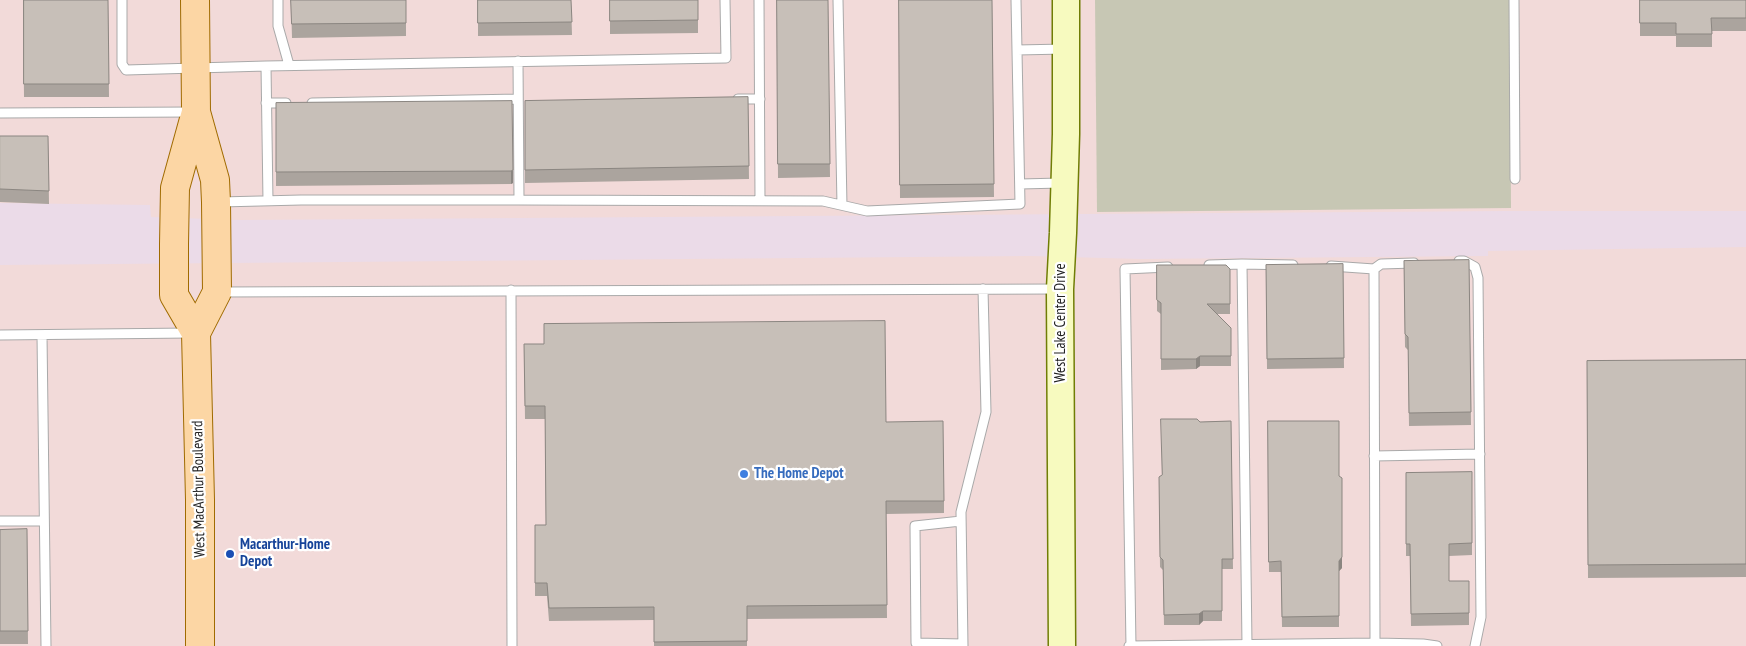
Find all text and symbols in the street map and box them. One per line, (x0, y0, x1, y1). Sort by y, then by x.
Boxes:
street label: West Lake Center Drive (1052, 263, 1070, 383)
street label: West MacArthur Boulevard (189, 420, 209, 558)
place label: The Home Depot (754, 465, 844, 483)
marker: The Home Depot (738, 468, 750, 480)
place label: Macarthur-Home Depot (240, 536, 330, 571)
marker: Macarthur-Home Depot (224, 548, 236, 560)

